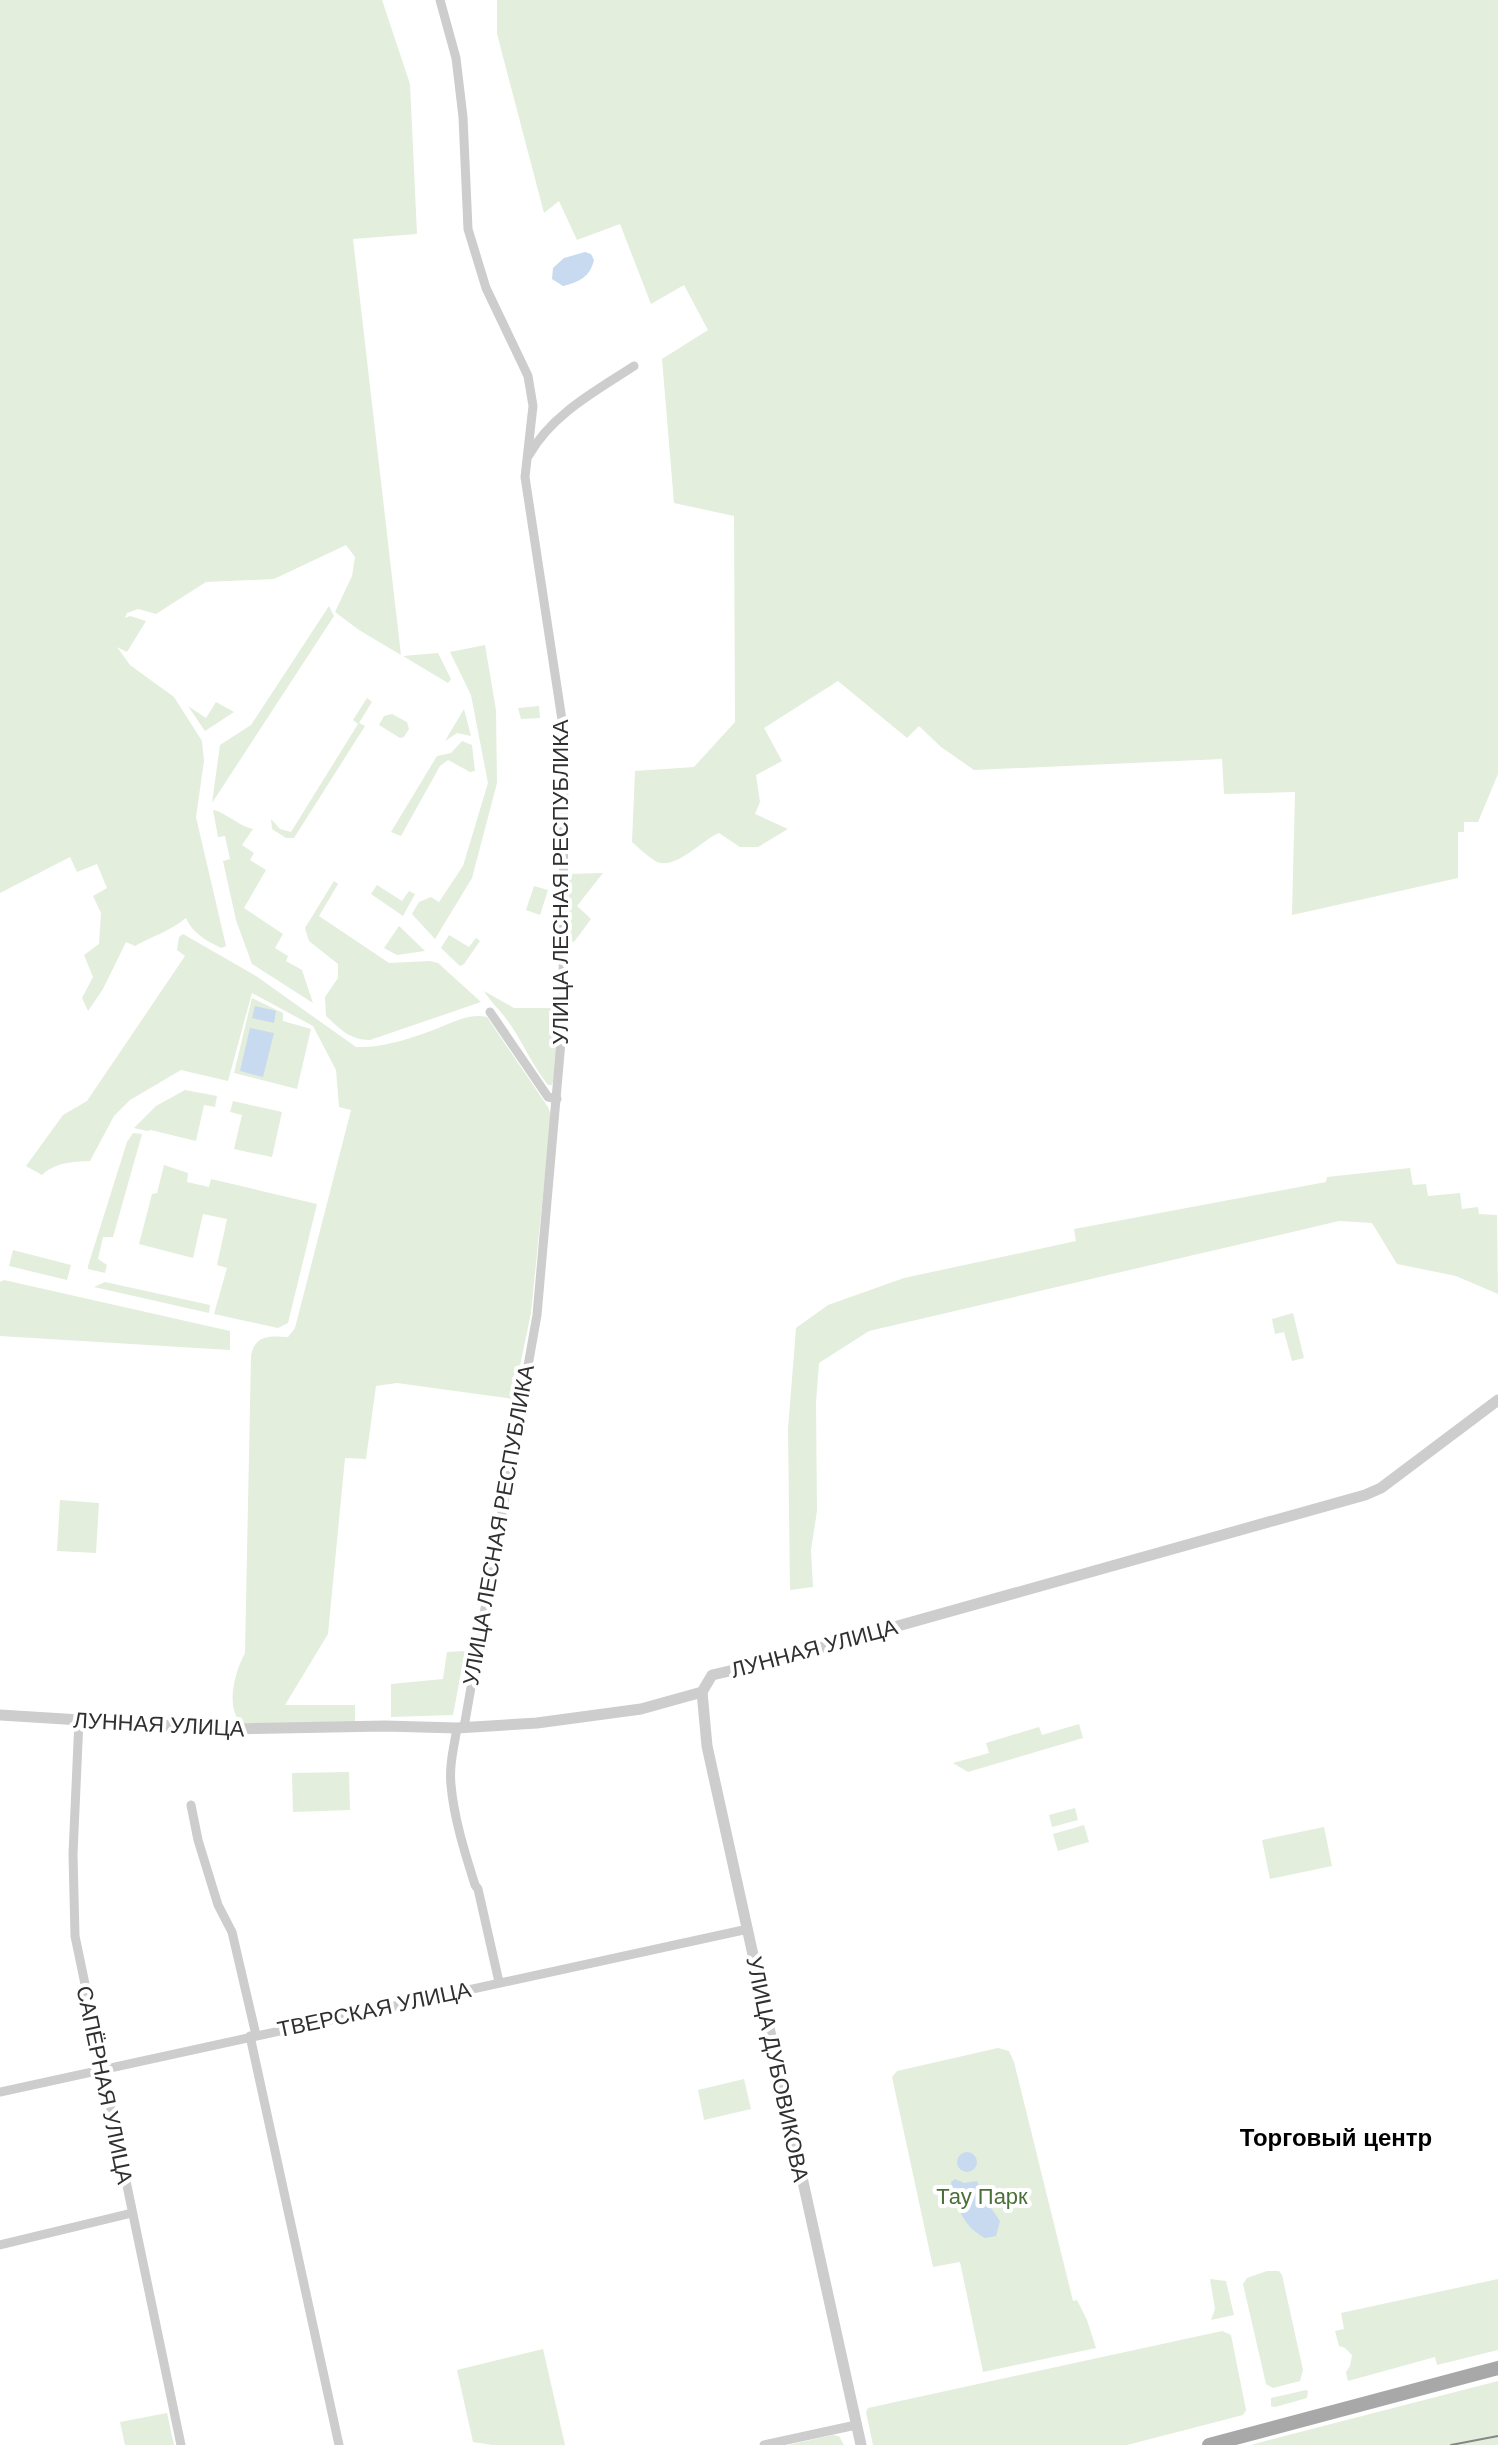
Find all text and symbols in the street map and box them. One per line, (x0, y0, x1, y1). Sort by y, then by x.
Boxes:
street label: УЛИЦА ЛЕСНАЯ РЕСПУБЛИКА (548, 719, 573, 1045)
street label: УЛИЦА ЛЕСНАЯ РЕСПУБЛИКА (458, 1362, 539, 1687)
street label: ЛУННАЯ УЛИЦА (728, 1614, 900, 1683)
street label: ЛУННАЯ УЛИЦА (73, 1708, 245, 1741)
street label: УЛИЦА ДУБОВИКОВА (741, 1954, 814, 2184)
street label: ТВЕРСКАЯ УЛИЦА (275, 1977, 473, 2042)
street label: САПЁРНАЯ УЛИЦА (71, 1984, 138, 2187)
district label: Торговый центр (1240, 2124, 1432, 2151)
park label: Тау Парк (936, 2184, 1028, 2209)

